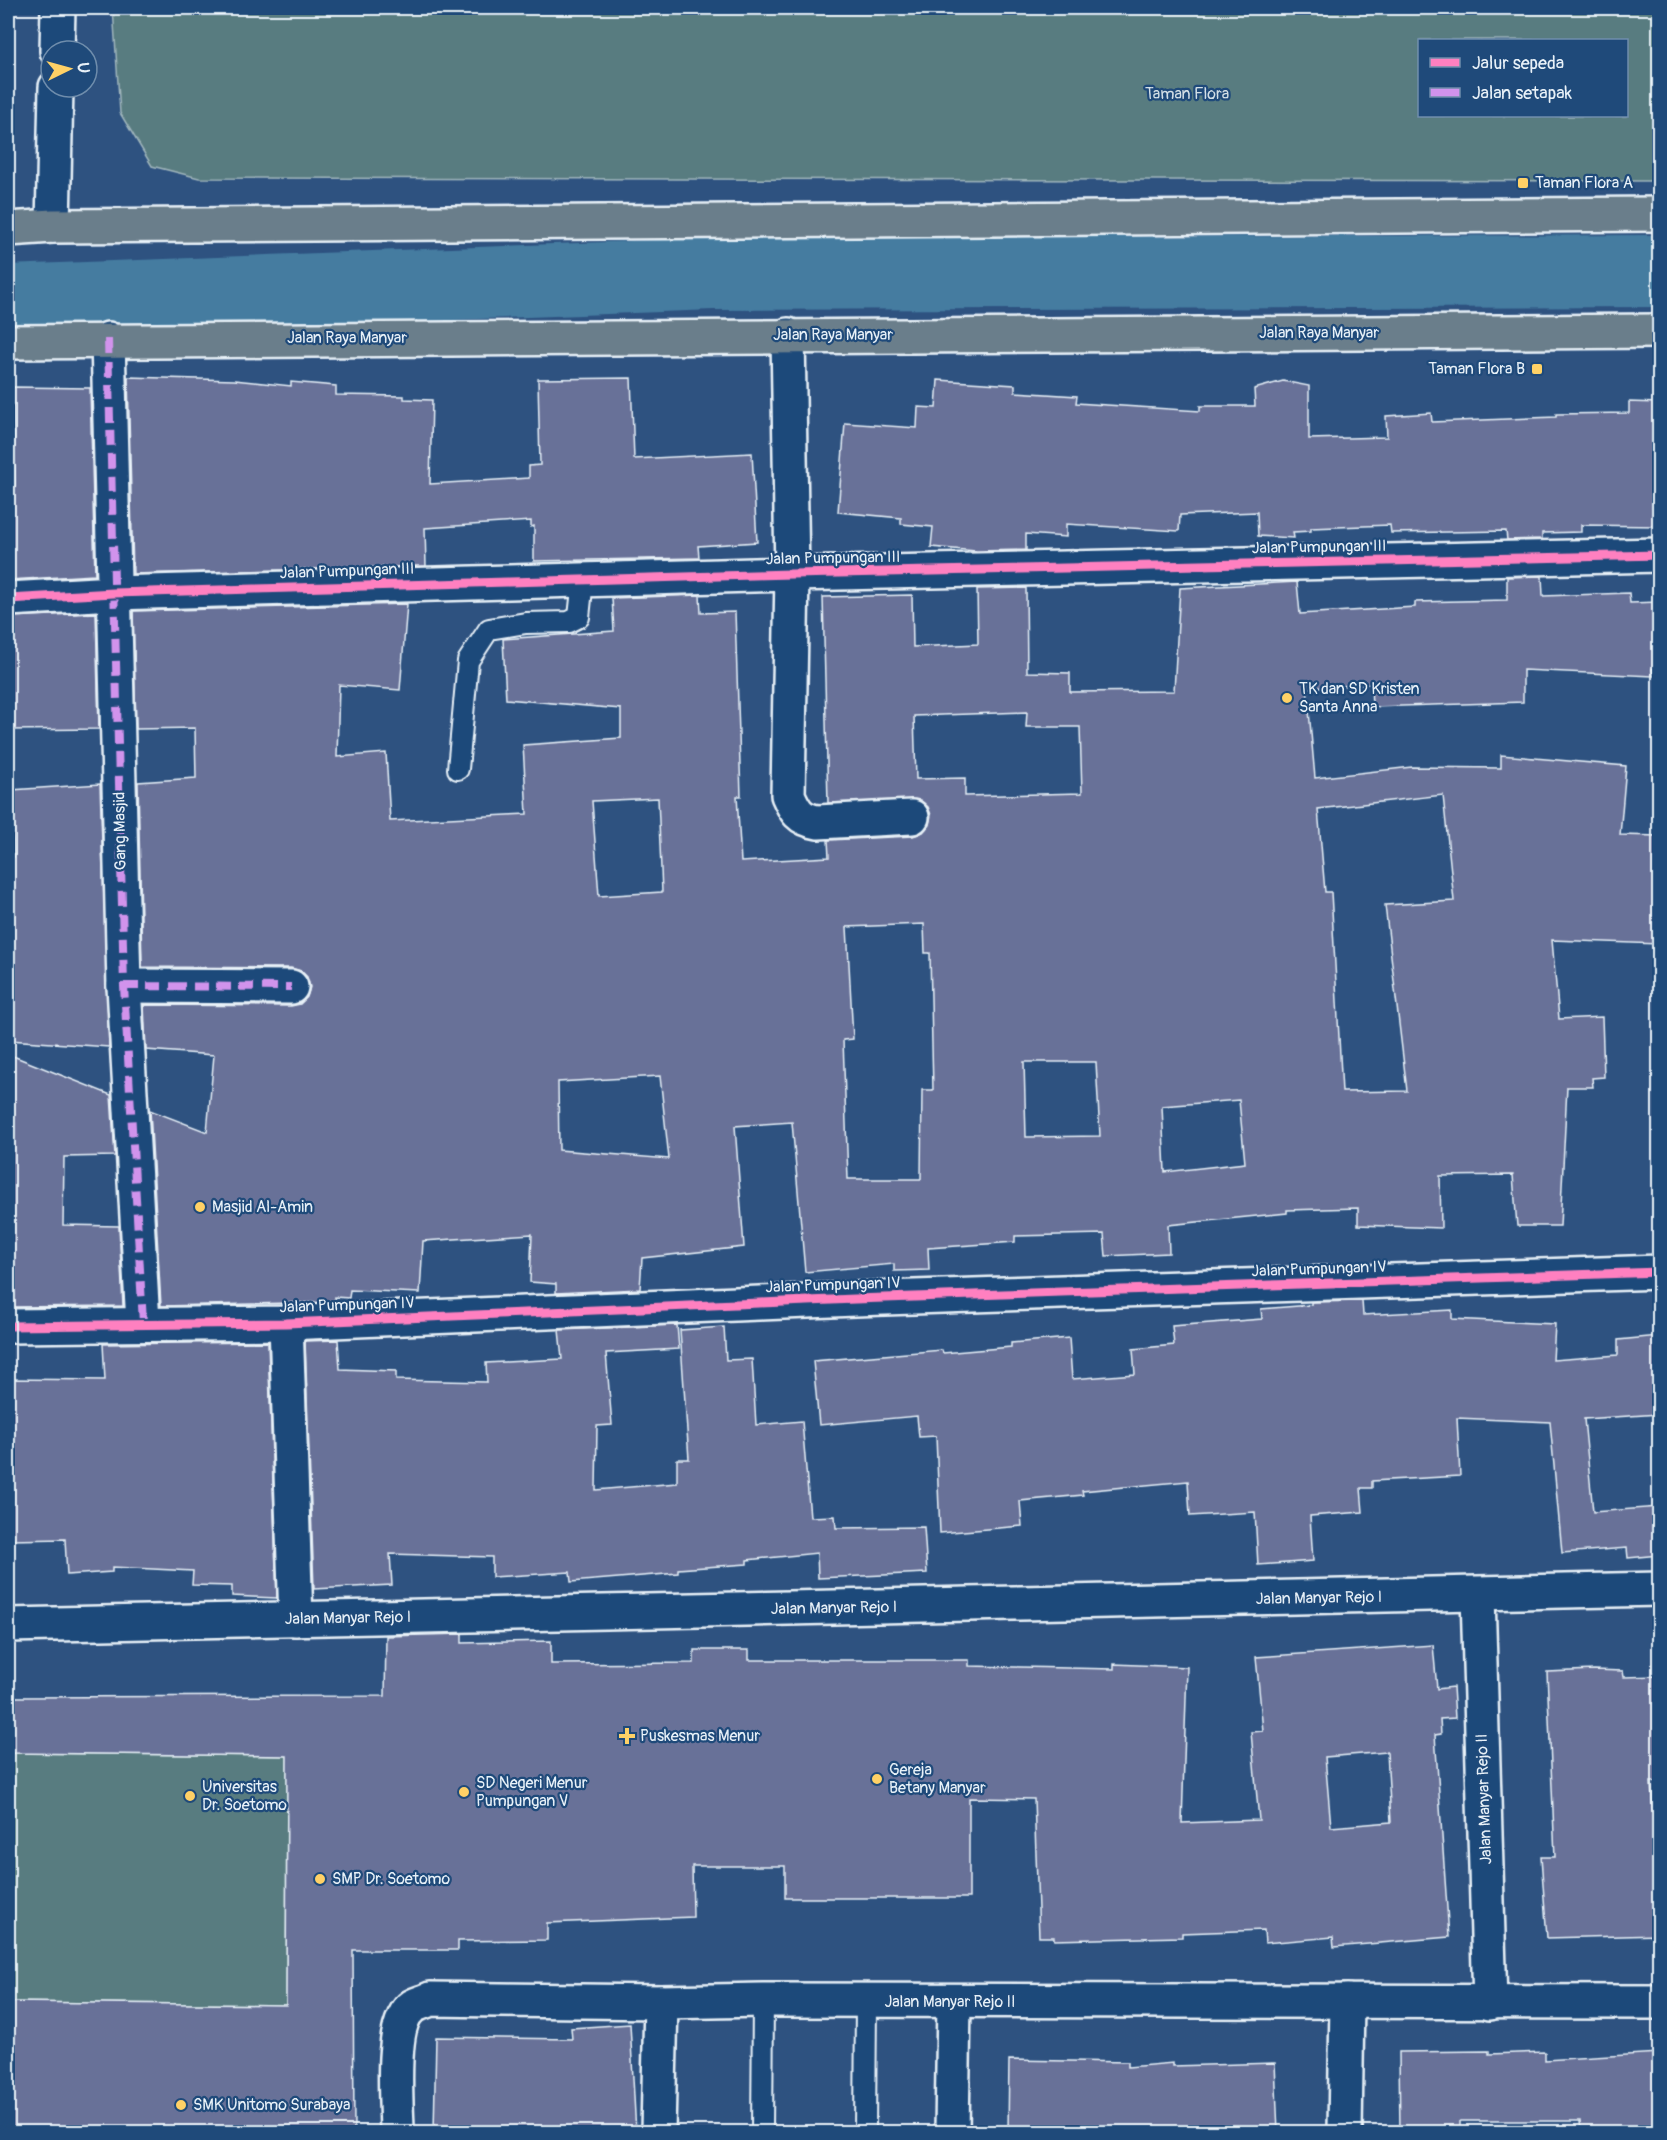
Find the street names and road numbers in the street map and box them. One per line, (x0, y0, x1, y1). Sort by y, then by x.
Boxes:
street label: Jalan Raya Manyar (1259, 323, 1379, 343)
street label: Jalan Raya Manyar (773, 325, 893, 345)
street label: Jalan Raya Manyar (287, 328, 407, 348)
street label: Jalan Pumpungan III (1251, 536, 1387, 558)
street label: Jalan Pumpungan III (765, 547, 901, 569)
street label: Jalan Pumpungan III (279, 559, 415, 583)
street label: Gang Masjid (109, 792, 131, 870)
street label: Jalan Pumpungan IV (1251, 1257, 1387, 1281)
street label: Jalan Pumpungan IV (765, 1273, 901, 1297)
street label: Jalan Pumpungan IV (279, 1293, 415, 1317)
street label: Jalan Manyar Rejo I (1256, 1587, 1382, 1609)
street label: Jalan Manyar Rejo I (771, 1597, 897, 1619)
street label: Jalan Manyar Rejo I (285, 1607, 411, 1629)
street label: Jalan Manyar Rejo II (1472, 1733, 1496, 1865)
street label: Jalan Manyar Rejo II (885, 1992, 1016, 2012)

